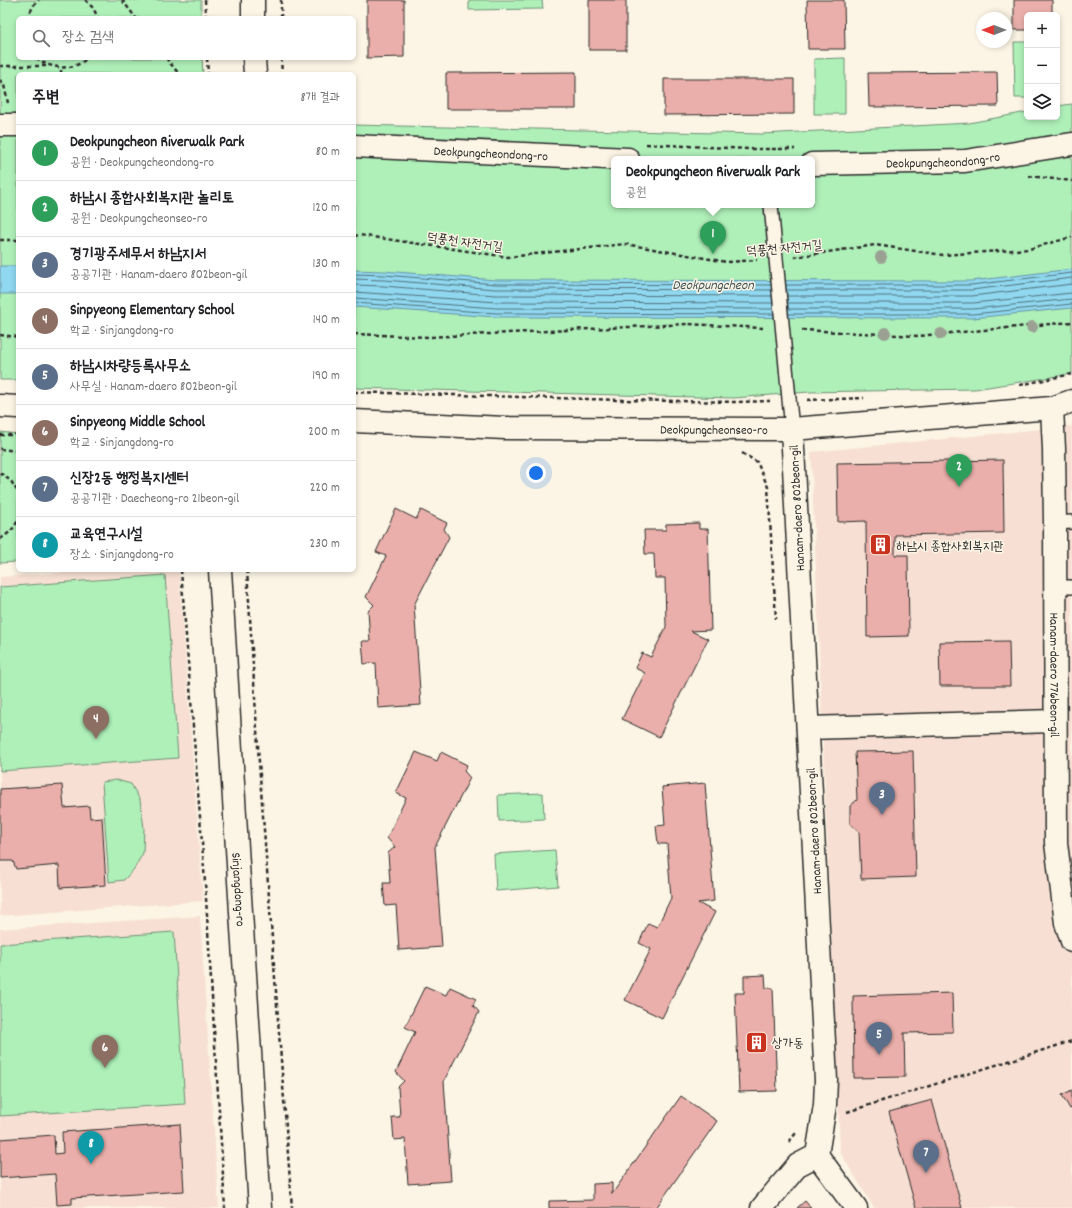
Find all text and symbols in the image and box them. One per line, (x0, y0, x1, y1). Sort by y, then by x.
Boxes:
north arrow (976, 12, 1012, 48)
map controls (1024, 12, 1060, 120)
button: + (1024, 12, 1060, 48)
search box (16, 16, 356, 60)
icon: search (30, 27, 52, 49)
text: 장소 검색 (62, 27, 114, 49)
button: − (1024, 48, 1060, 84)
button: layers (1024, 84, 1060, 120)
text: 주변 (32, 87, 59, 111)
text: 8개 결과 (300, 89, 340, 108)
text: Deokpungcheon Riverwalk Park (70, 132, 244, 154)
text: 1 (44, 143, 46, 162)
text: 80 m (316, 143, 340, 162)
street label: Deokpungcheondong-ro (433, 143, 549, 167)
street label: Deokpungcheondong-ro (886, 149, 1002, 175)
text: 공원 · Deokpungcheondong-ro (70, 154, 214, 173)
popup (611, 156, 815, 208)
text: Deokpungcheon Riverwalk Park (626, 162, 800, 184)
text: 공원 (626, 184, 647, 203)
text: 하남시 종합사회복지관 놀리토 (70, 188, 234, 210)
text: 2 (42, 199, 48, 218)
text: 120 m (312, 199, 340, 218)
text: 공원 · Deokpungcheonseo-ro (70, 210, 207, 229)
pin: 1 (700, 221, 726, 254)
street label: 덕풍천 자전거길 (426, 229, 504, 258)
street label: 덕풍천 자전거길 (745, 237, 823, 262)
text: 경기광주세무서 하남지서 (70, 244, 206, 266)
text: 3 (42, 255, 48, 274)
text: 130 m (312, 255, 340, 274)
text: 공공기관 · Hanam-daero 802beon-gil (70, 266, 247, 285)
water label: Deokpungcheon (672, 276, 754, 296)
text: Sinpyeong Elementary School (70, 300, 234, 322)
text: 4 (42, 311, 48, 330)
text: 140 m (313, 311, 340, 330)
text: 학교 · Sinjangdong-ro (70, 322, 174, 341)
text: 하남시차량등록사무소 (70, 356, 191, 378)
text: 5 (42, 367, 48, 386)
text: 190 m (312, 367, 340, 386)
text: 사무실 · Hanam-daero 802beon-gil (70, 378, 237, 397)
text: Sinpyeong Middle School (70, 412, 205, 434)
street label: Deokpungcheonseo-ro (660, 422, 768, 441)
text: 6 (42, 423, 48, 442)
text: 200 m (308, 423, 340, 442)
text: 학교 · Sinjangdong-ro (70, 434, 174, 453)
street label: Hanam-daero 802beon-gil (786, 444, 811, 572)
pin: 2 (946, 454, 972, 487)
your location (526, 463, 546, 483)
text: 신장2동 행정복지센터 (70, 468, 189, 490)
text: 7 (43, 479, 47, 498)
text: 220 m (310, 479, 340, 498)
text: 공공기관 · Daecheong-ro 21beon-gil (70, 490, 239, 509)
text: 교육연구시설 (70, 524, 142, 546)
building icon: 하남시 종합사회복지관 (868, 532, 894, 558)
text: 8 (42, 535, 48, 554)
text: 230 m (310, 535, 340, 554)
place label: 하남시 종합사회복지관 (896, 538, 1004, 557)
text: 장소 · Sinjangdong-ro (70, 546, 174, 565)
street label: Hanam-daero 776beon-gil (1043, 612, 1063, 737)
pin: 4 (83, 706, 109, 739)
street label: Hanam-daero 802beon-gil (803, 767, 828, 895)
pin: 3 (869, 782, 895, 815)
street label: Sinjangdong-ro (225, 852, 249, 927)
pin: 5 (866, 1022, 892, 1055)
building icon: 상가동 (743, 1029, 769, 1055)
pin: 6 (92, 1035, 118, 1068)
place label: 상가동 (772, 1035, 803, 1054)
pin: 8 (78, 1131, 104, 1164)
pin: 7 (913, 1140, 939, 1173)

